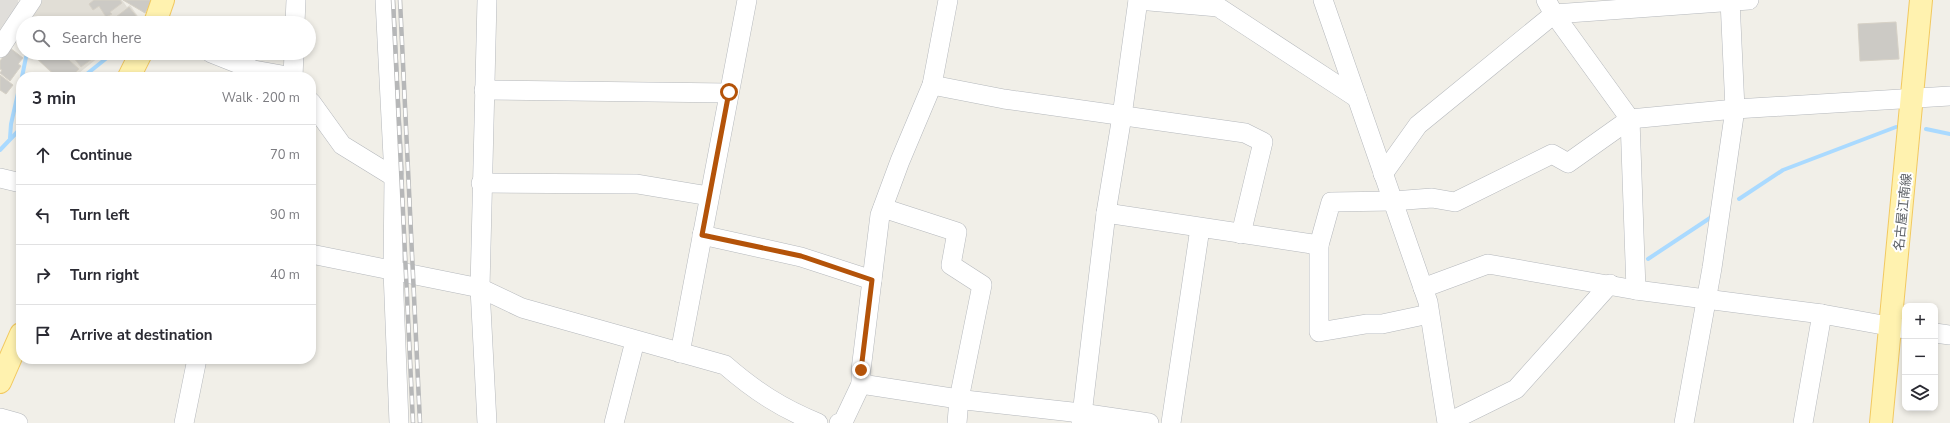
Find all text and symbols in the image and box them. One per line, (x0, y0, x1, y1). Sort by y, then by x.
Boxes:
search box (16, 16, 316, 60)
icon: search (30, 27, 52, 49)
text: Search here (62, 28, 142, 48)
route start (720, 83, 738, 101)
text: 3 min (32, 87, 76, 110)
text: Walk · 200 m (222, 89, 300, 107)
icon: ahead (32, 144, 54, 166)
text: Continue (70, 145, 132, 165)
text: 70 m (270, 146, 300, 164)
street label: 名古屋江南線 (1890, 172, 1916, 252)
icon: left (32, 204, 54, 226)
text: Turn left (70, 205, 129, 225)
text: 90 m (270, 206, 300, 224)
icon: right (32, 264, 54, 286)
text: Turn right (70, 265, 139, 285)
text: 40 m (270, 266, 300, 284)
map controls (1902, 303, 1938, 411)
button: + (1902, 303, 1938, 339)
icon: arrive (32, 324, 54, 346)
text: Arrive at destination (70, 325, 213, 345)
button: − (1902, 339, 1938, 375)
route end (852, 361, 870, 379)
button: layers (1902, 375, 1938, 411)

